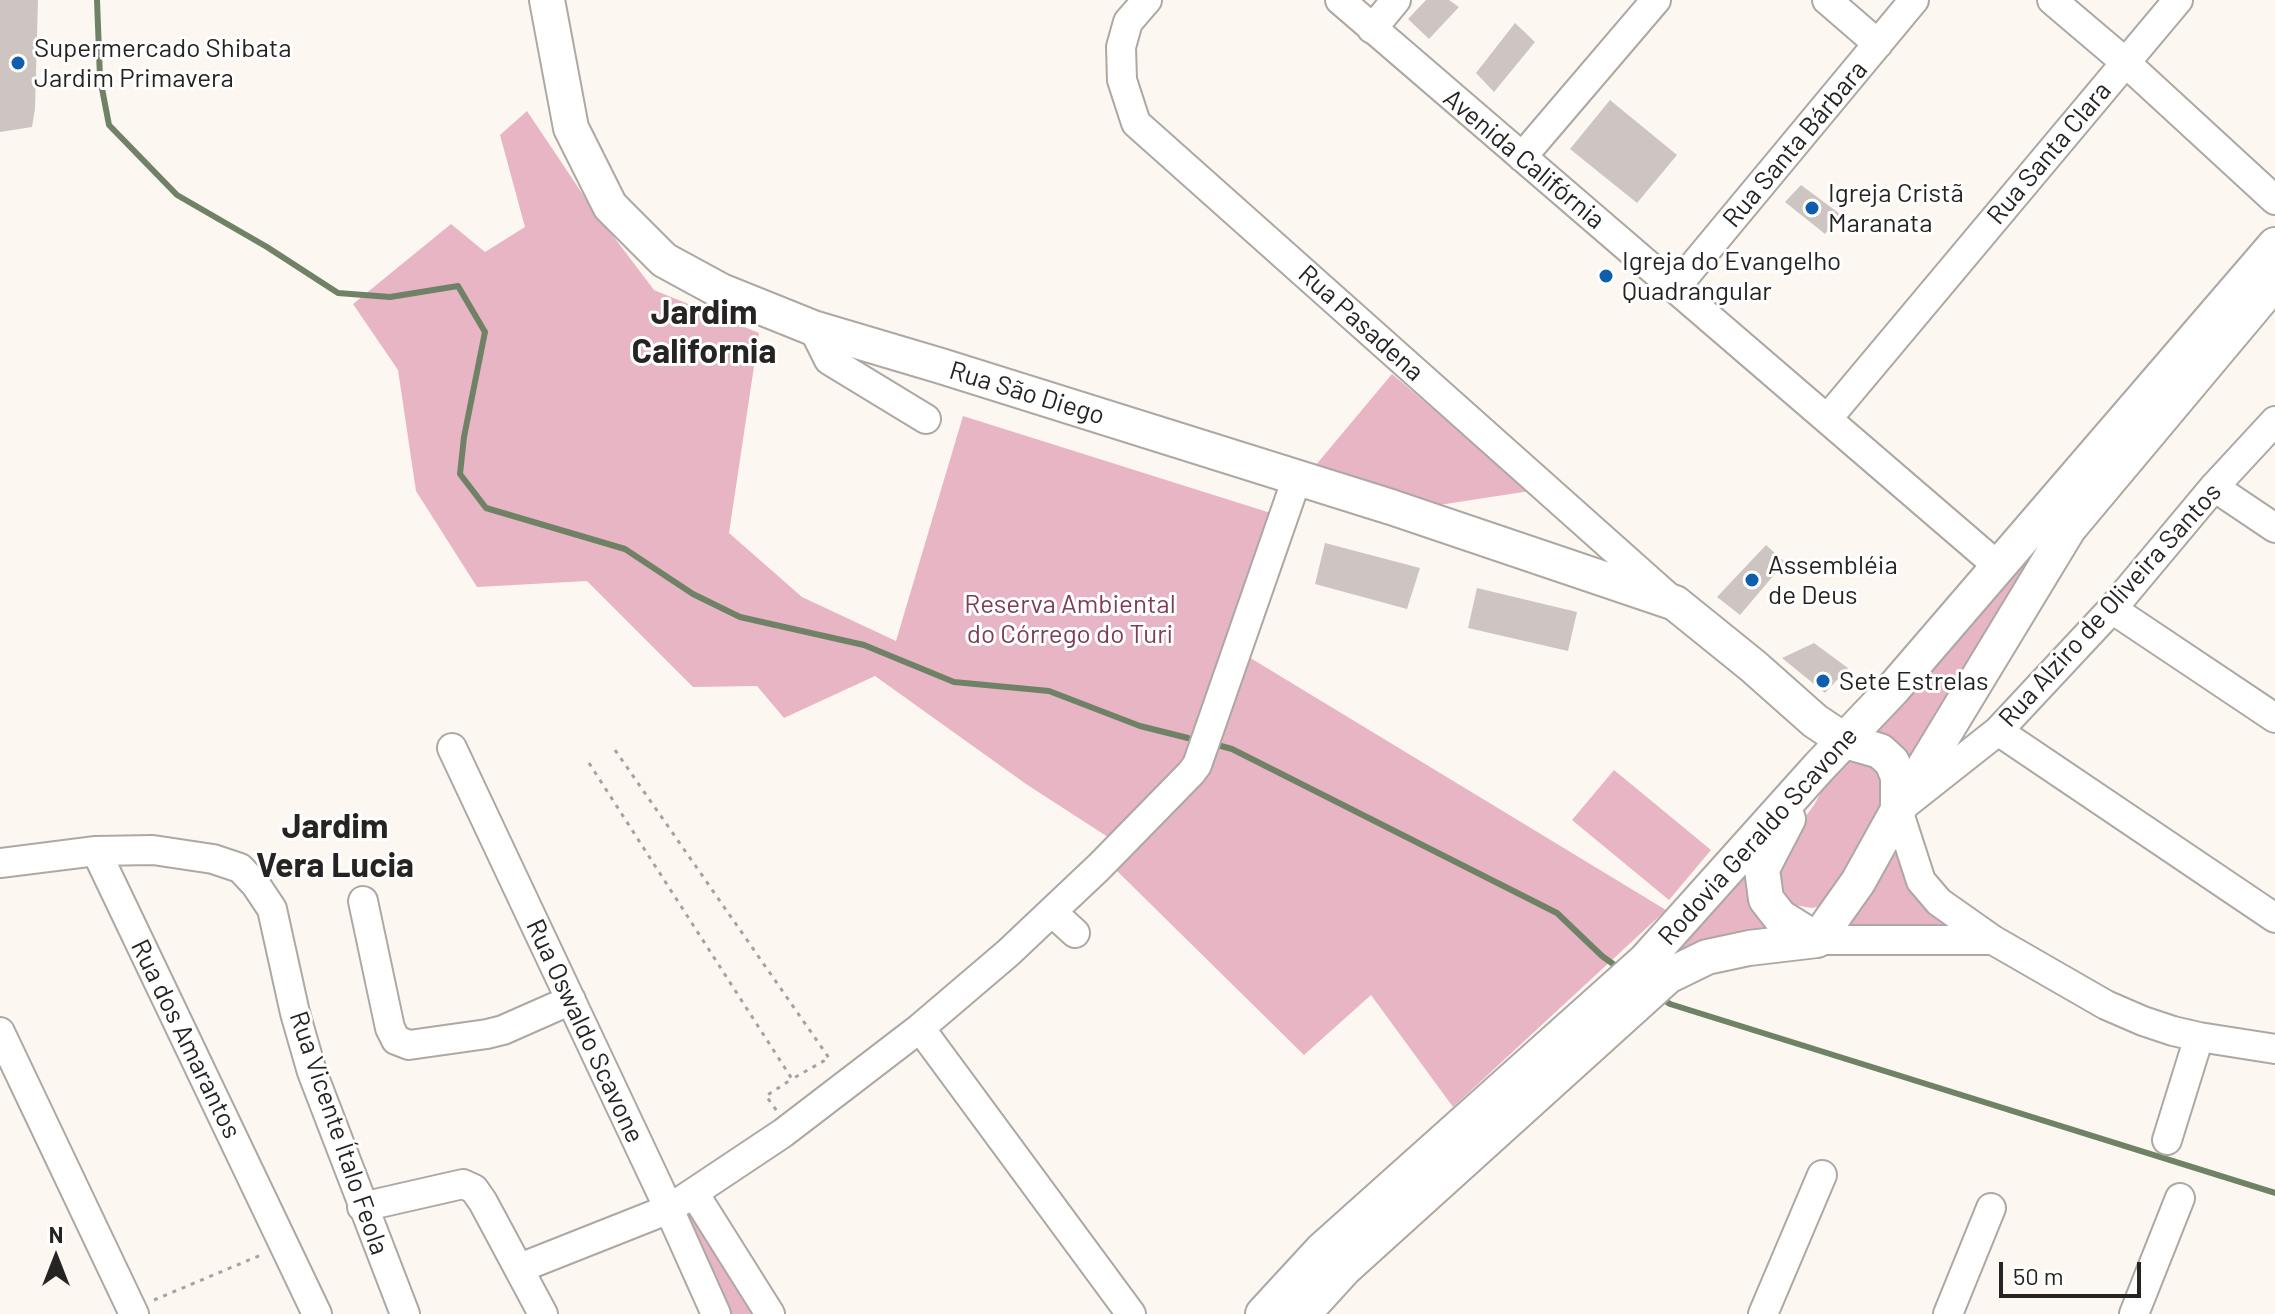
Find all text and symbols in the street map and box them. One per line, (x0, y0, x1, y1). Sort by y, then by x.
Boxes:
place label: Supermercado Shibata Jardim Primavera (34, 32, 291, 94)
marker: Supermercado Shibata Jardim Primavera (9, 54, 27, 72)
street label: Rua Santa Bárbara (1716, 54, 1874, 234)
street label: Rua Santa Clara (1980, 75, 2118, 231)
street label: Avenida Califórnia (1437, 82, 1611, 236)
place label: Igreja Cristã Maranata (1828, 177, 1964, 238)
marker: Igreja Cristã Maranata (1803, 199, 1821, 217)
place label: Igreja do Evangelho Quadrangular (1622, 245, 1841, 306)
street label: Rua Pasadena (1292, 259, 1430, 387)
marker: Igreja do Evangelho Quadrangular (1597, 267, 1615, 285)
district label: Jardim California (632, 293, 776, 372)
street label: Rua São Diego (946, 355, 1108, 431)
street label: Rua Alziro de Oliveira Santos (1992, 477, 2228, 733)
place label: Assembléia de Deus (1768, 549, 1898, 610)
marker: Assembléia de Deus (1743, 571, 1761, 589)
park label: Reserva Ambiental do Córrego do Turi (964, 588, 1176, 650)
place label: Sete Estrelas (1839, 665, 1989, 697)
marker: Sete Estrelas (1814, 672, 1832, 690)
street label: Rodovia Geraldo Scavone (1652, 720, 1864, 952)
district label: Jardim Vera Lucia (256, 807, 414, 886)
street label: Rua Oswaldo Scavone (519, 914, 651, 1148)
street label: Rua dos Amarantos (124, 934, 248, 1144)
street label: Rua Vicente Ítalo Feola (283, 1007, 395, 1259)
north arrow (16, 1218, 96, 1298)
text: N (49, 1221, 63, 1247)
scale bar (2003, 1246, 2145, 1296)
text: 50 m (2013, 1261, 2064, 1290)

